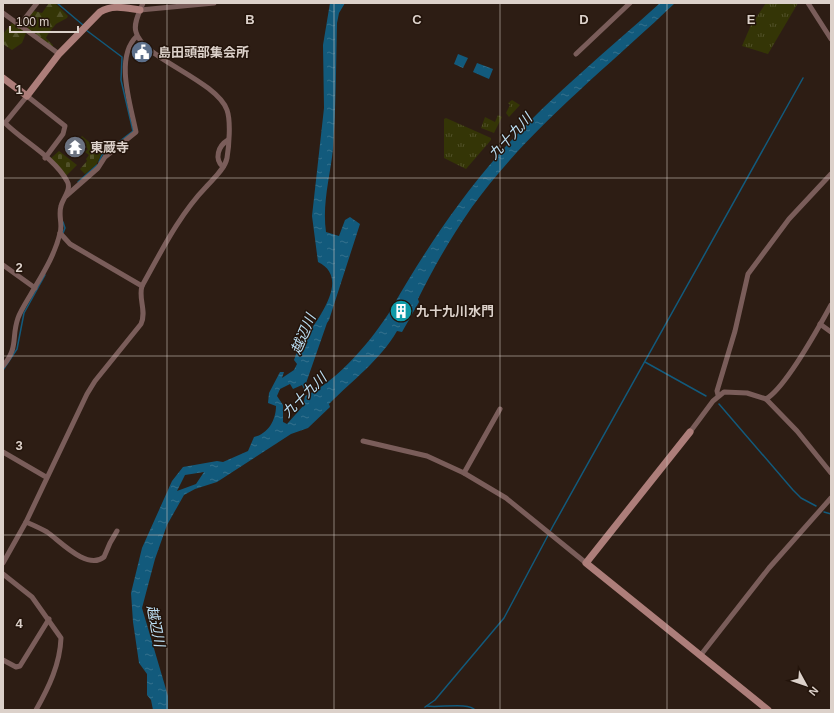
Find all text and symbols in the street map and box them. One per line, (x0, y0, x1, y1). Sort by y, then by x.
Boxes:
scale bar (10, 8, 78, 34)
text: B (245, 12, 255, 27)
text: C (412, 12, 422, 27)
text: D (579, 12, 589, 27)
text: E (747, 12, 756, 27)
text: 100 m (16, 15, 49, 29)
public building icon: 島田頭部集会所 (129, 39, 155, 65)
place label: 島田頭部集会所 (158, 45, 249, 60)
text: 1 (15, 82, 23, 97)
water label: 九十九川 (485, 109, 536, 162)
temple icon: 東蔵寺 (62, 134, 88, 160)
place label: 東蔵寺 (90, 140, 129, 155)
text: 2 (15, 260, 23, 275)
building icon: 九十九川水門 (388, 298, 414, 324)
place label: 九十九川水門 (416, 304, 494, 319)
water label: 越辺川 (287, 310, 319, 356)
water label: 九十九川 (279, 368, 331, 420)
text: 3 (15, 438, 23, 453)
water label: 越辺川 (144, 604, 168, 650)
text: 4 (15, 616, 23, 631)
north arrow (786, 665, 826, 705)
text: N (806, 685, 821, 698)

